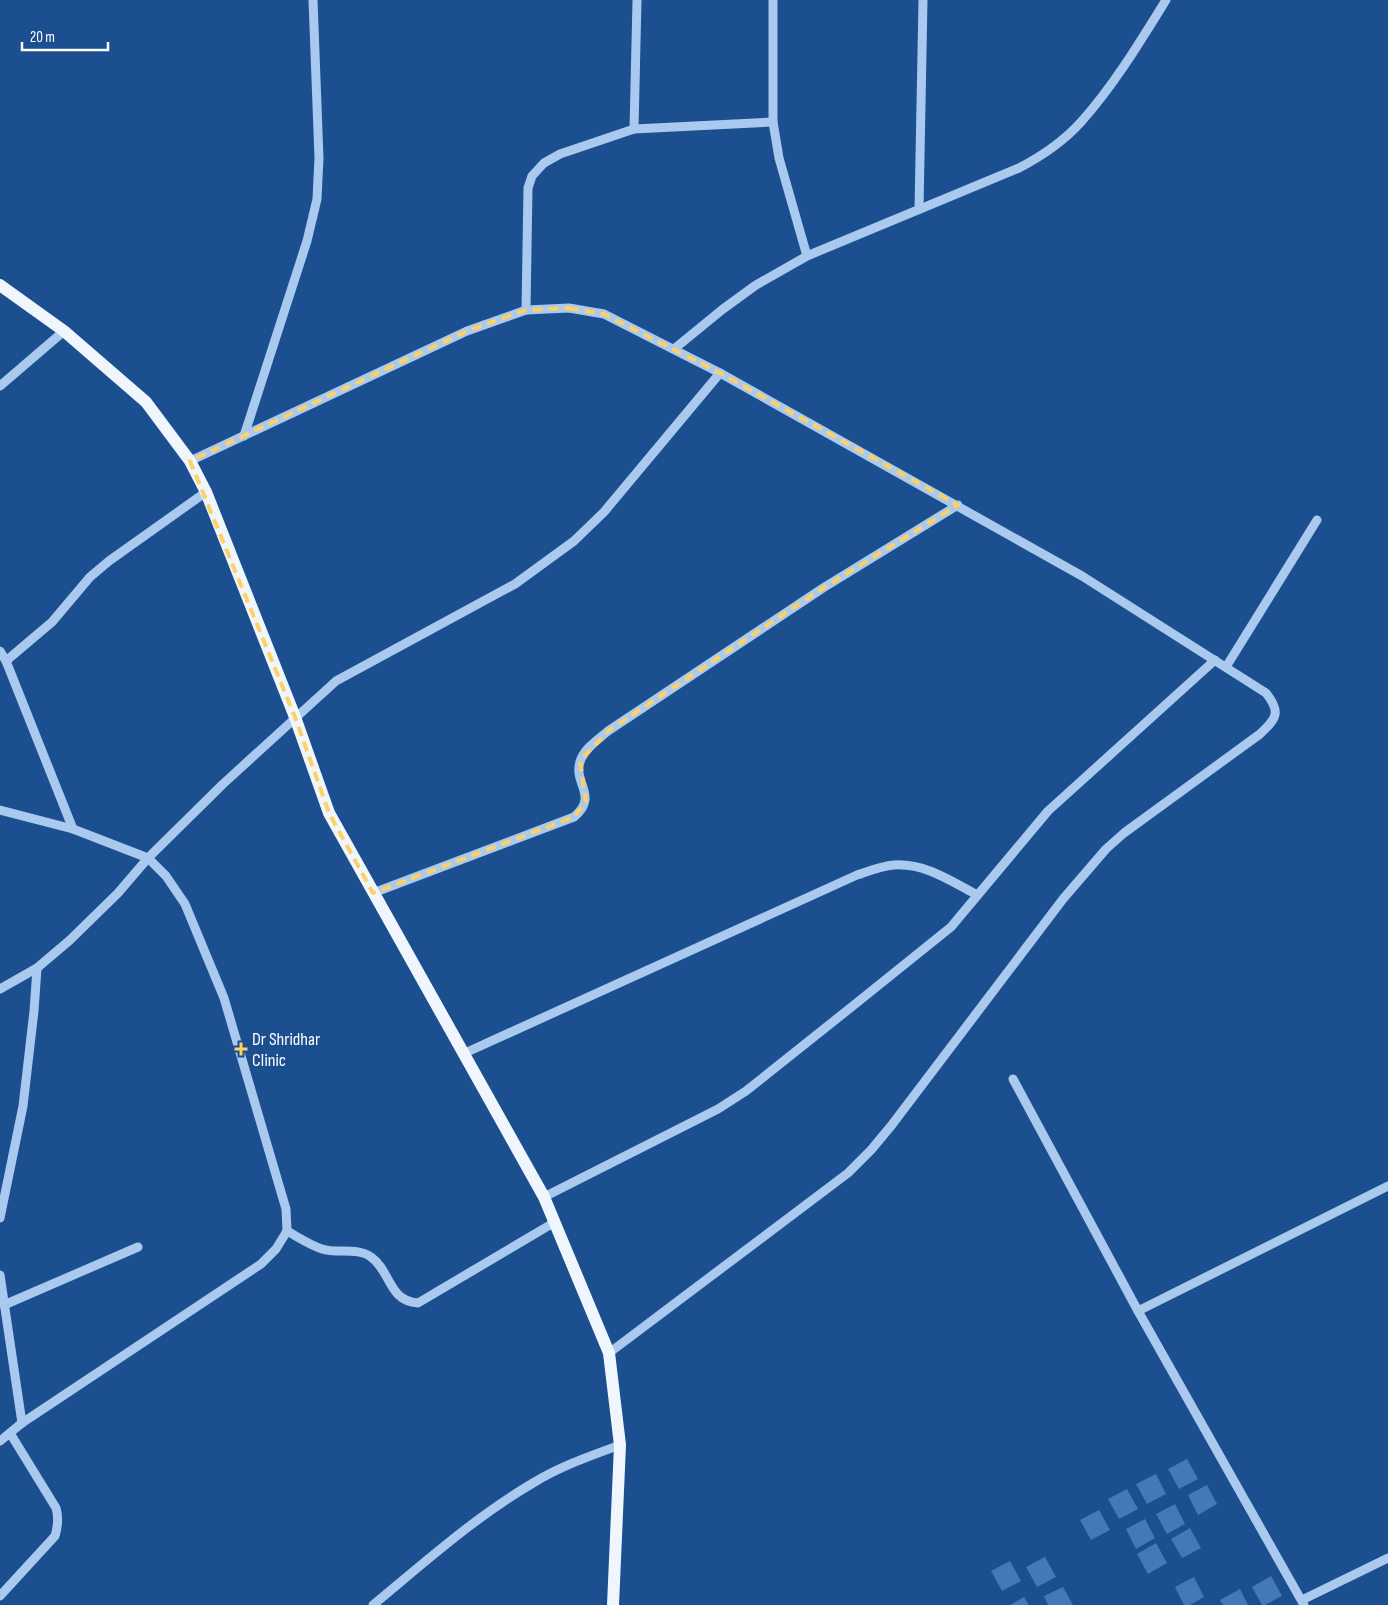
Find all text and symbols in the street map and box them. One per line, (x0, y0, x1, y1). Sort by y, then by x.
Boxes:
scale bar (22, 20, 109, 52)
text: 20 m (30, 28, 55, 47)
place label: Dr Shridhar Clinic (252, 1029, 320, 1071)
marker: Dr Shridhar Clinic (234, 1042, 248, 1056)

